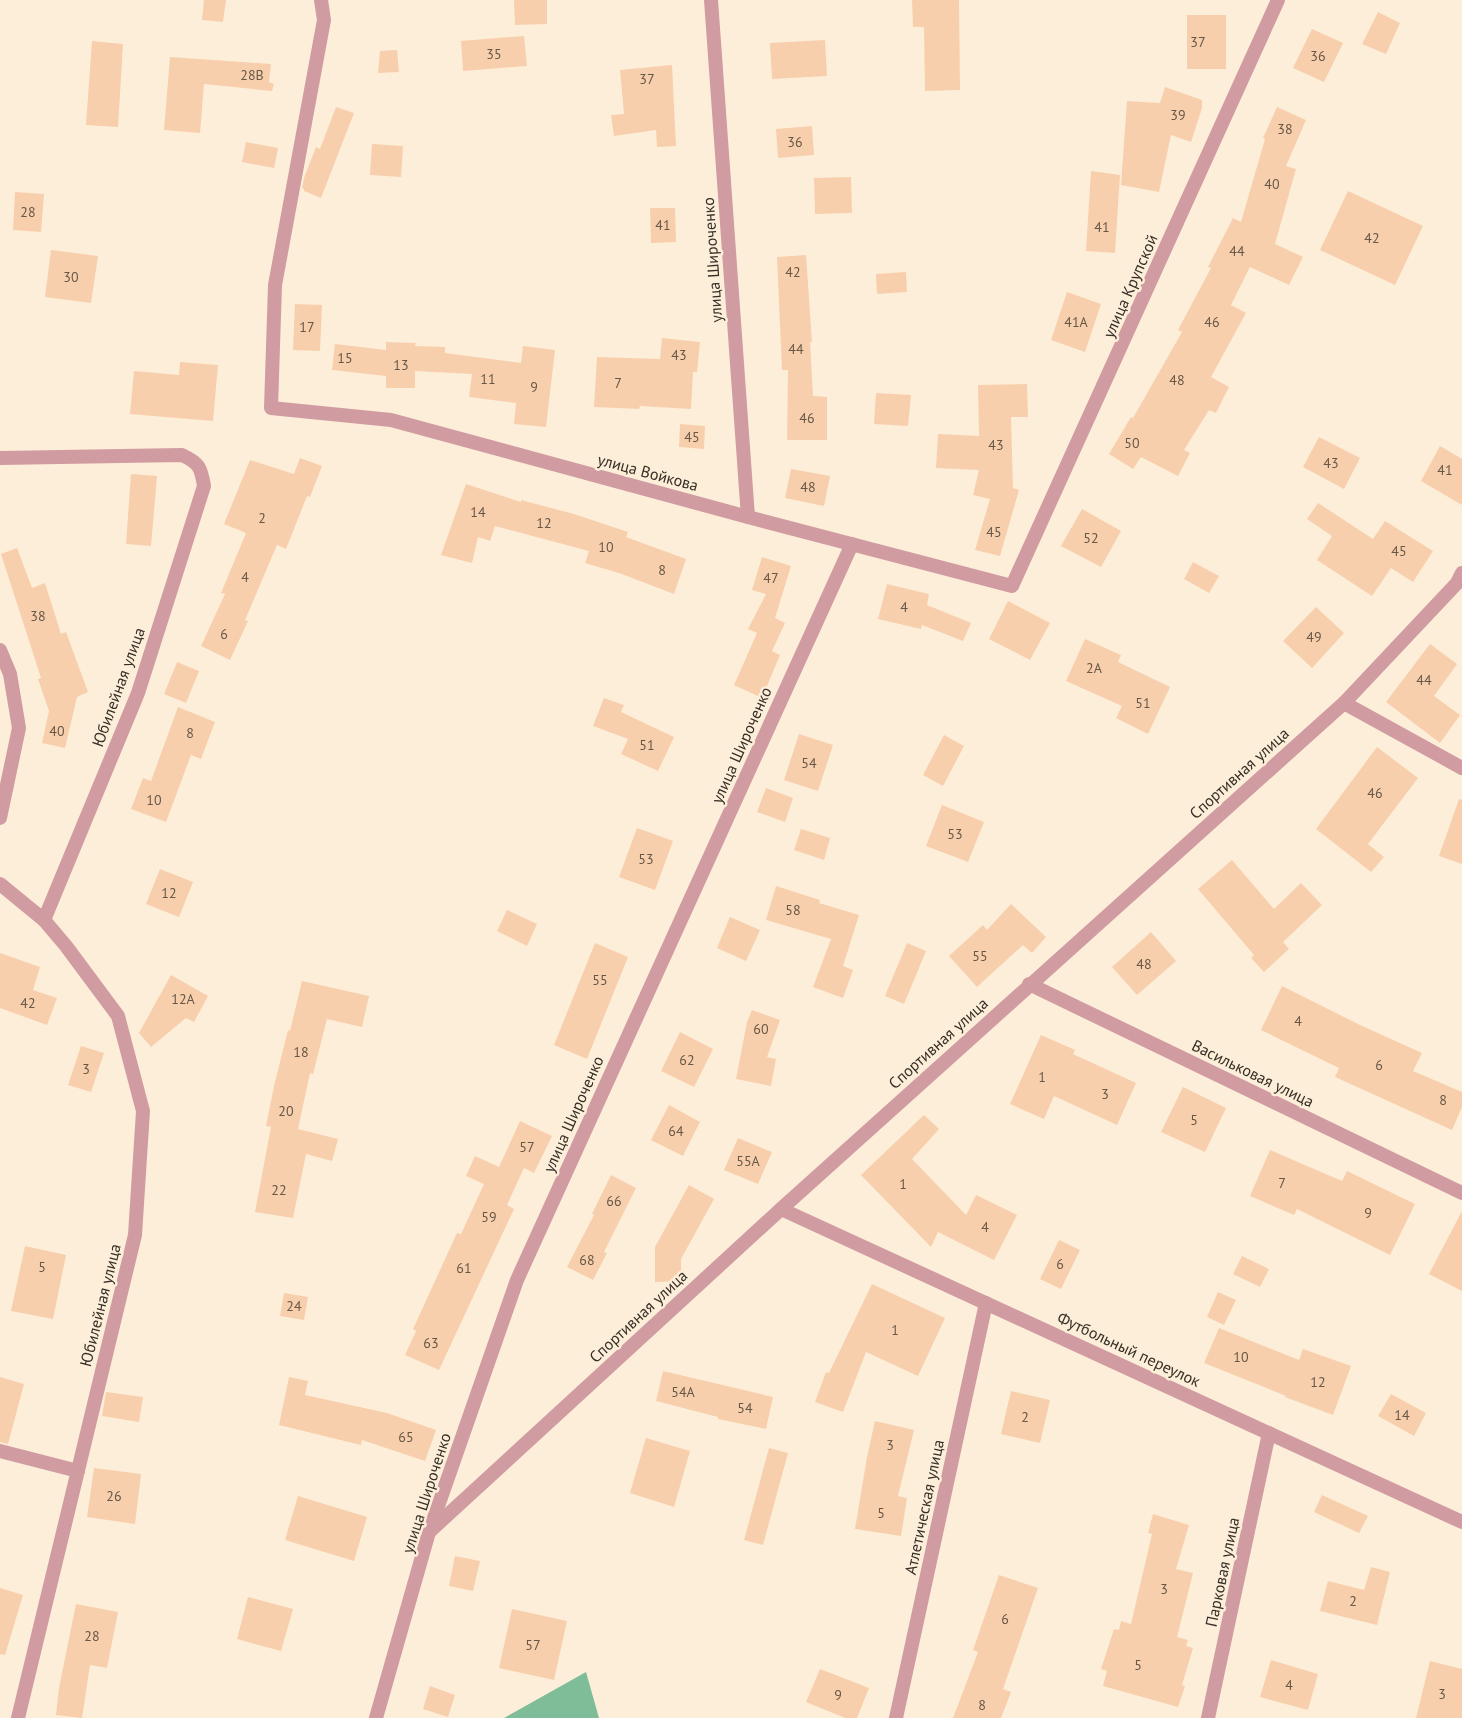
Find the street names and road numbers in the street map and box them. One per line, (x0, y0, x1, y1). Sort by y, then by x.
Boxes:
street label: улица Широченко (698, 197, 726, 323)
street label: улица Крупской (1098, 231, 1162, 341)
street label: улица Войкова (595, 449, 701, 495)
street label: Юбилейная улица (87, 625, 149, 749)
street label: улица Широченко (706, 684, 776, 806)
street label: Спортивная улица (1185, 723, 1293, 823)
street label: Спортивная улица (884, 993, 992, 1093)
street label: Васильковая улица (1189, 1035, 1317, 1111)
street label: улица Широченко (538, 1053, 608, 1175)
street label: Юбилейная улица (75, 1242, 125, 1368)
street label: Спортивная улица (585, 1265, 691, 1367)
street label: Футбольный переулок (1054, 1307, 1204, 1391)
street label: улица Широченко (397, 1430, 455, 1556)
street label: Атлетическая улица (900, 1438, 948, 1576)
street label: Парковая улица (1201, 1515, 1243, 1629)

